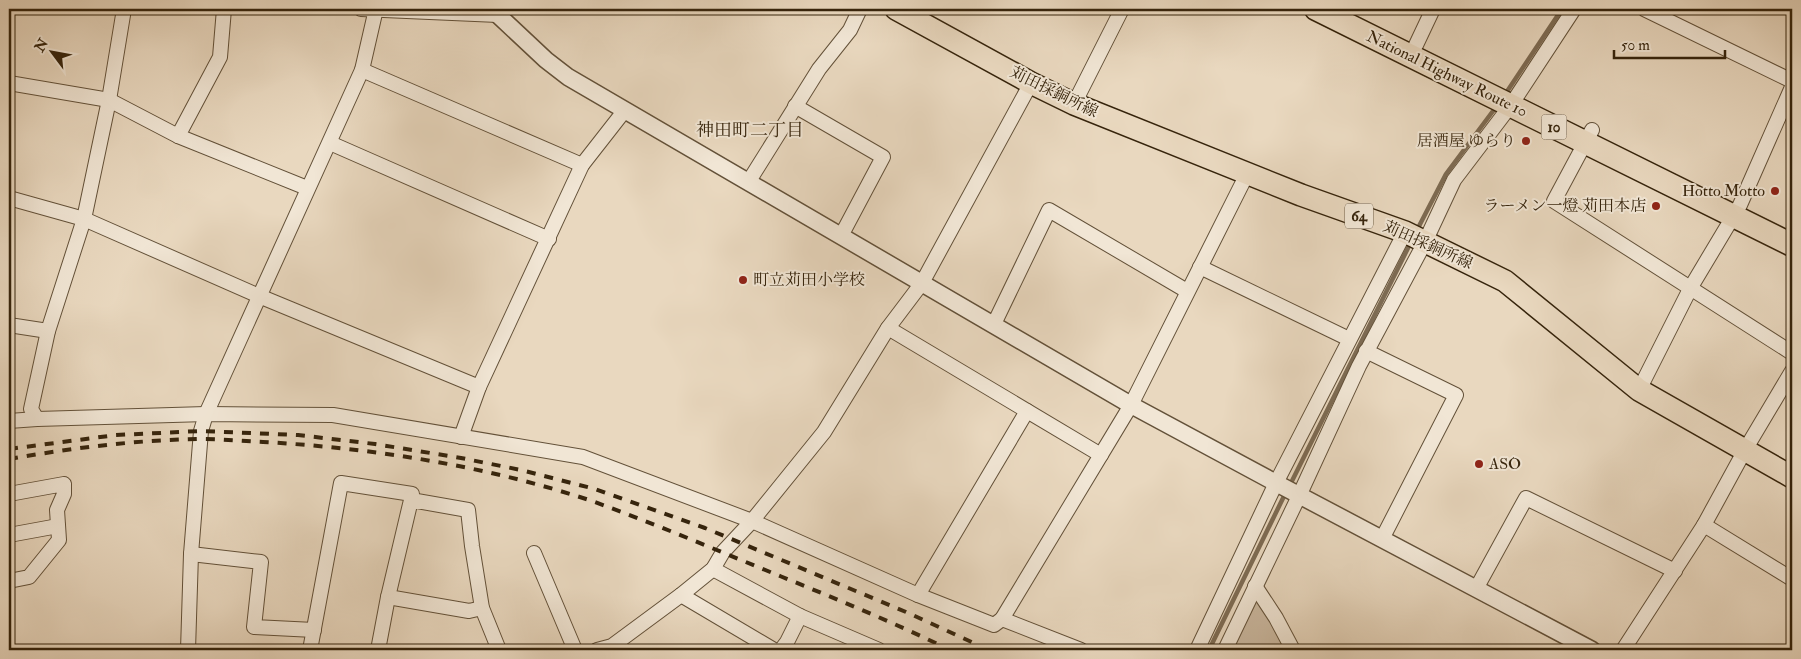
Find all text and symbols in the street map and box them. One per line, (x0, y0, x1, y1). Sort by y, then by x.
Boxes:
street label: National Highway Route 10 (1363, 26, 1531, 122)
north arrow (28, 28, 78, 78)
scale bar (1614, 28, 1725, 60)
text: N (30, 35, 52, 56)
text: 50 m (1621, 36, 1650, 55)
street label: 苅田採銅所線 (1006, 62, 1102, 122)
road number: 10 (1542, 114, 1566, 140)
district label: 神田町二丁目 (696, 119, 804, 142)
place label: 居酒屋 ゆらり (1417, 131, 1516, 151)
marker: 居酒屋 ゆらり (1520, 135, 1532, 147)
place label: Hotto Motto (1682, 181, 1765, 201)
marker: Hotto Motto (1769, 185, 1781, 197)
place label: ラーメン一燈 苅田本店 (1483, 196, 1646, 216)
marker: ラーメン一燈 苅田本店 (1650, 200, 1662, 212)
road number: 64 (1345, 204, 1373, 228)
street label: 苅田採銅所線 (1380, 216, 1476, 274)
place label: 町立苅田小学校 (753, 270, 865, 290)
marker: 町立苅田小学校 (737, 274, 749, 286)
place label: ASO (1488, 454, 1521, 474)
marker: ASO (1473, 458, 1485, 470)

